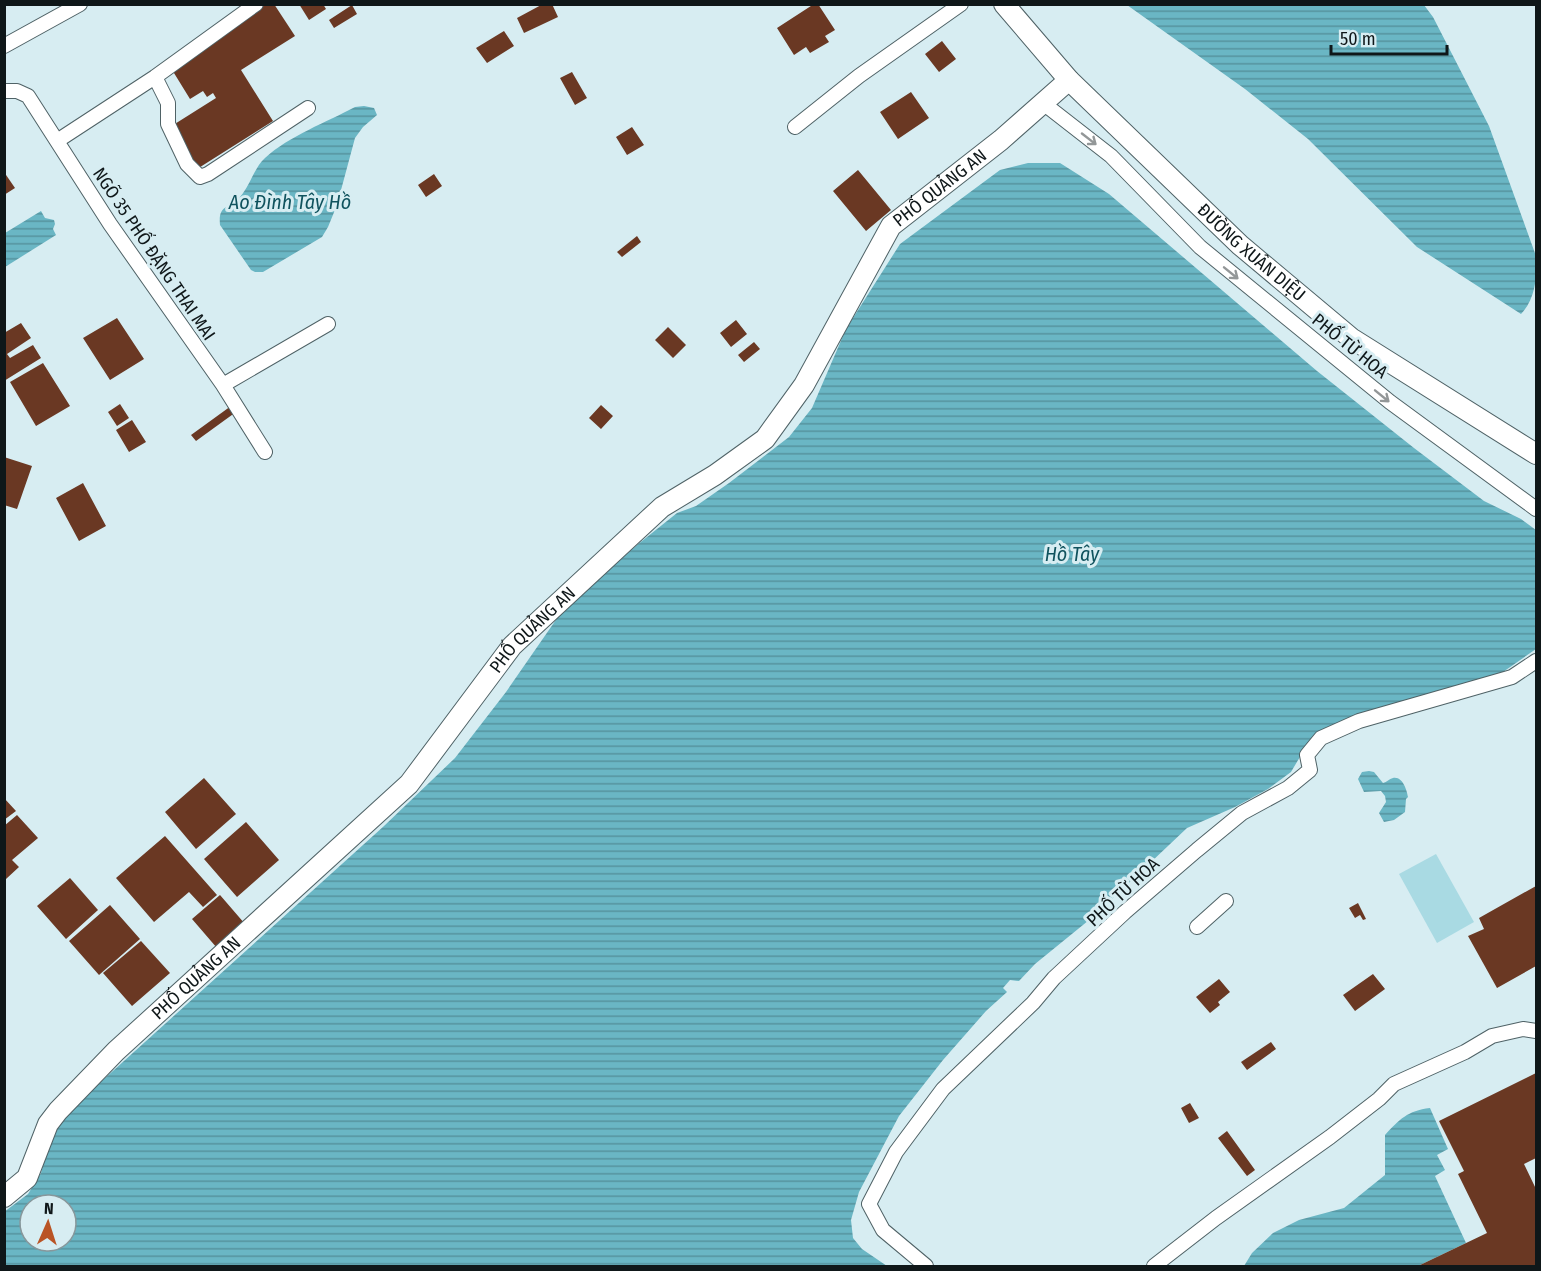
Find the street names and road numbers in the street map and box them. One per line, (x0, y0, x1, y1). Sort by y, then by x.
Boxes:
street label: PHỐ QUẢNG AN (888, 144, 991, 231)
street label: NGÕ 35 PHỐ ĐẶNG THAI MAI (88, 162, 222, 344)
street label: ĐƯỜNG XUÂN DIỆU (1193, 199, 1310, 306)
street label: PHỐ TỪ HOA (1308, 306, 1395, 384)
street label: PHỐ QUẢNG AN (485, 582, 580, 677)
street label: PHỐ TỪ HOA (1080, 850, 1164, 931)
street label: PHỐ QUẢNG AN (147, 932, 245, 1024)

